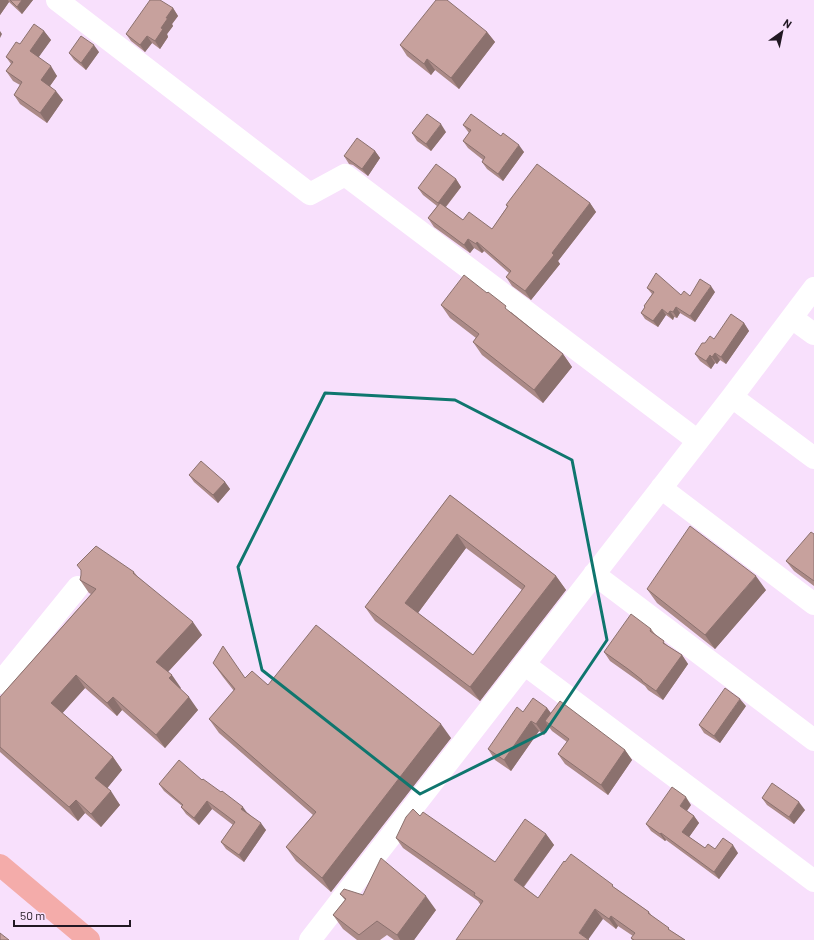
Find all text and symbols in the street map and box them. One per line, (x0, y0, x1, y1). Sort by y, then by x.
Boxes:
north arrow (762, 12, 802, 52)
text: N (781, 16, 794, 31)
scale bar (14, 902, 130, 928)
text: 50 m (20, 908, 45, 922)

